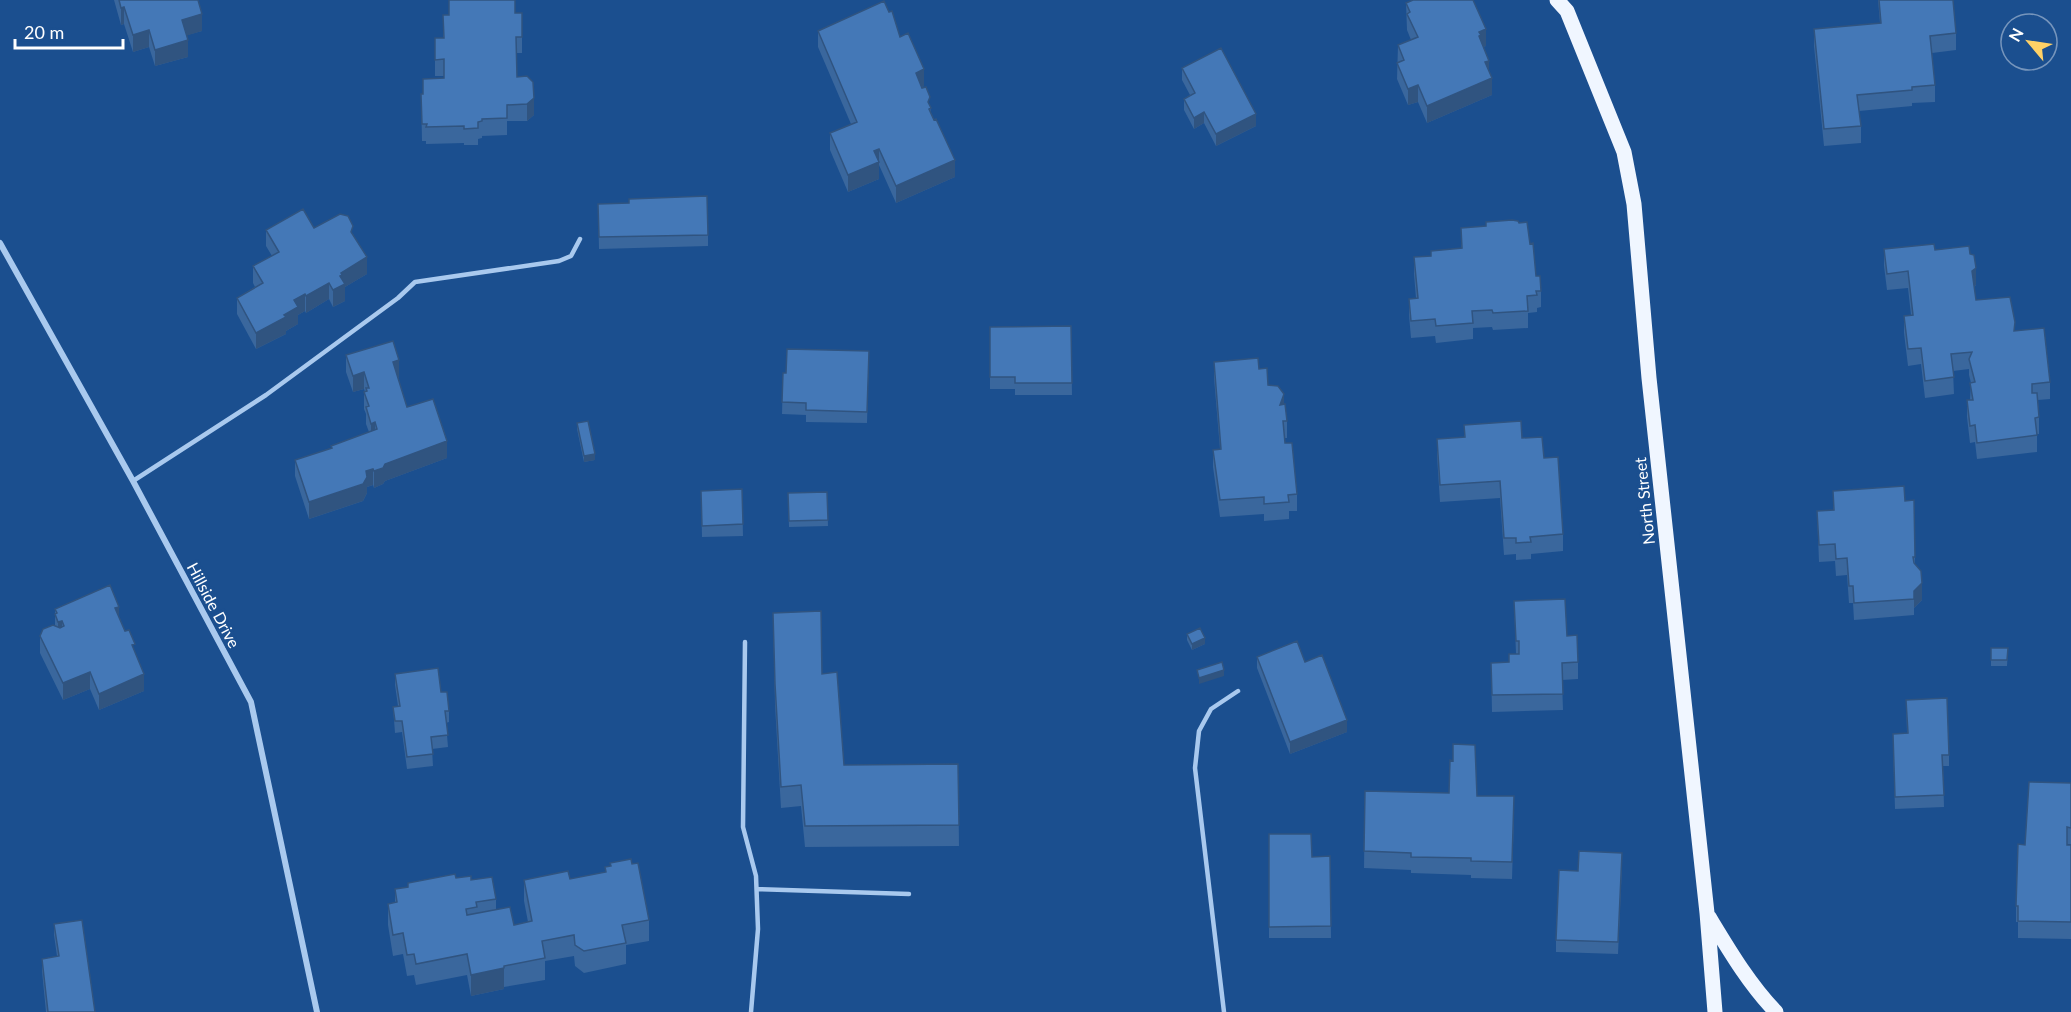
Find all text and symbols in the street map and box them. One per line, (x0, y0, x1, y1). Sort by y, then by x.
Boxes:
scale bar (15, 12, 123, 50)
north arrow (1999, 12, 2059, 72)
text: 20 m (24, 21, 64, 43)
text: N (2004, 24, 2027, 44)
street label: North Street (1630, 456, 1658, 546)
street label: Hillside Drive (184, 559, 244, 651)

